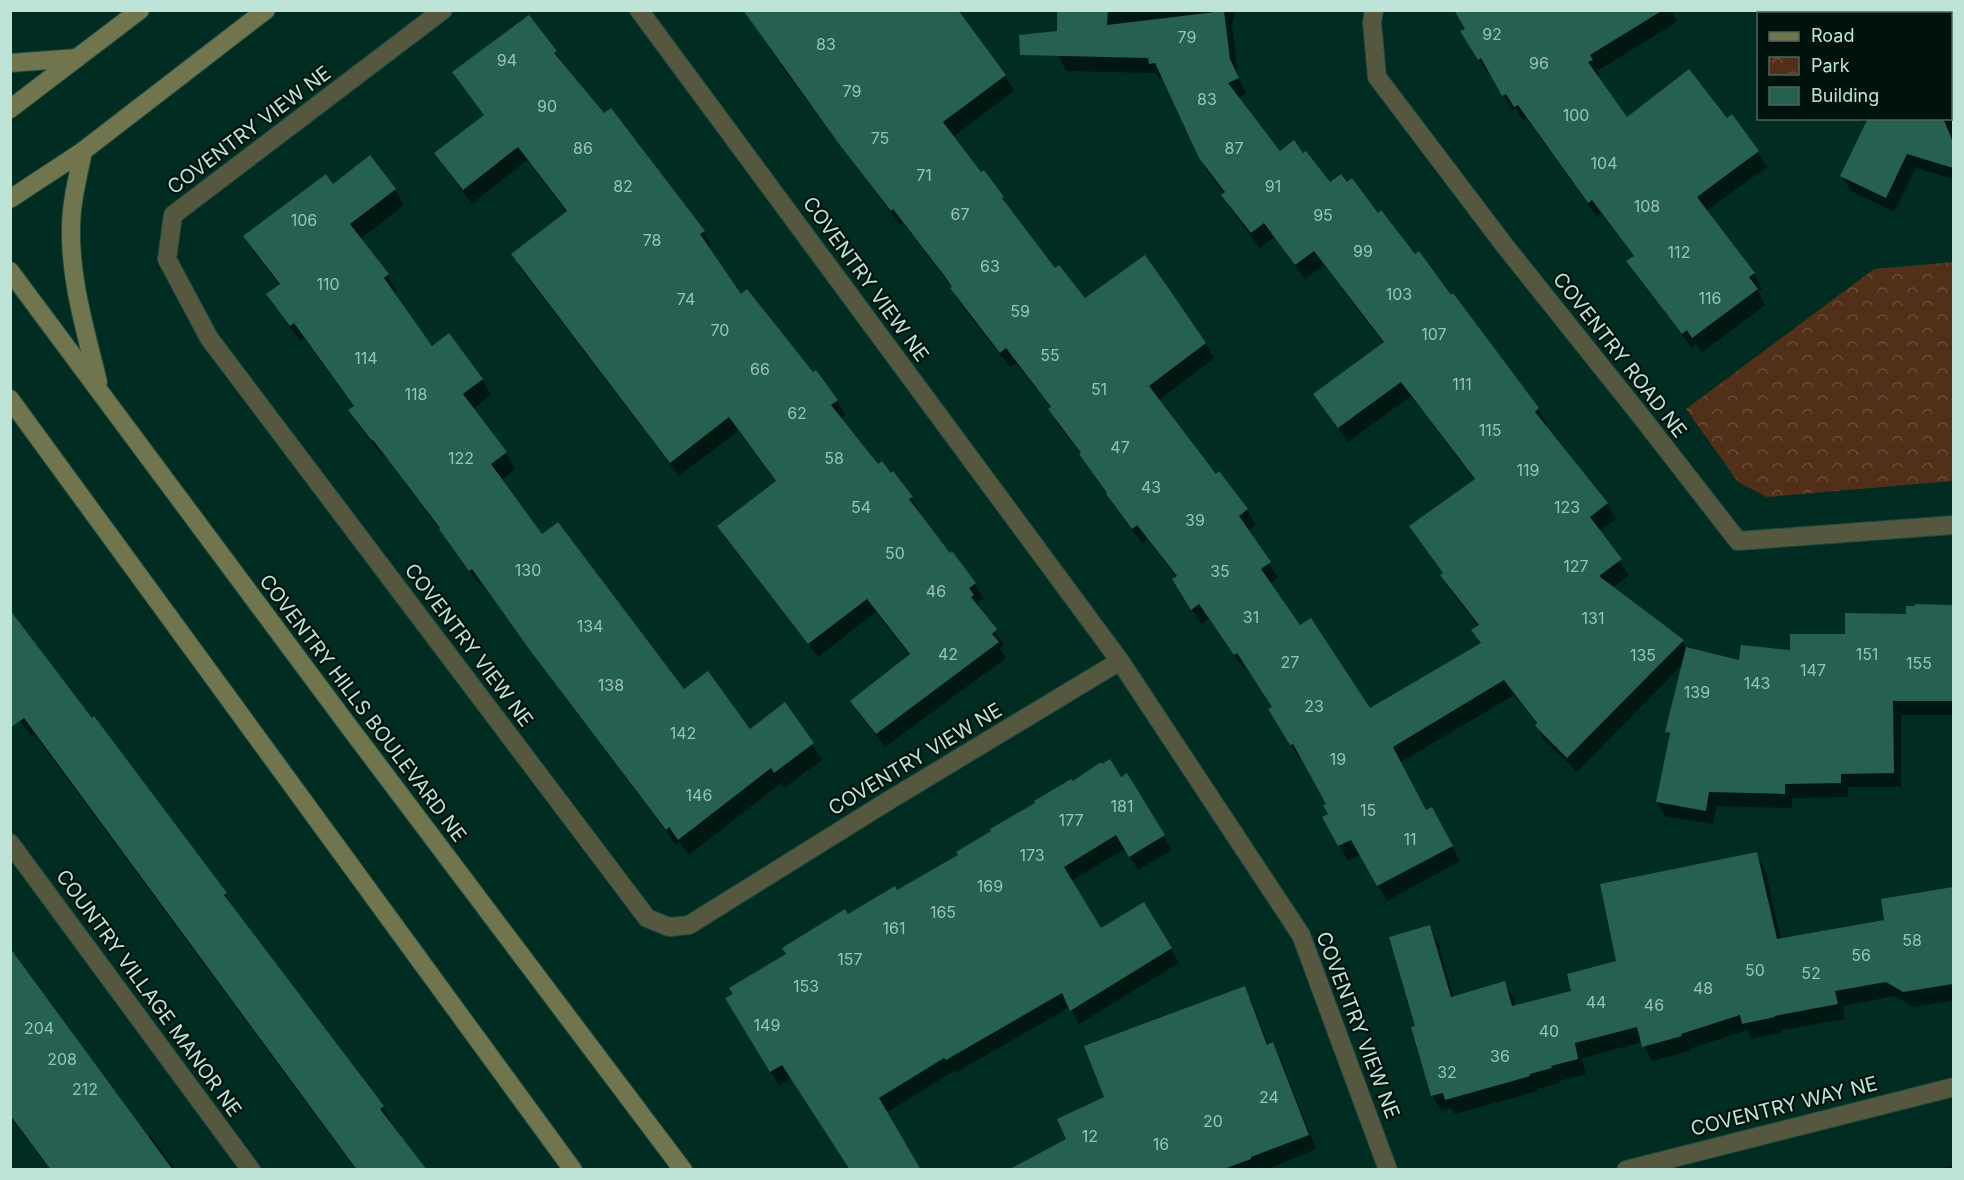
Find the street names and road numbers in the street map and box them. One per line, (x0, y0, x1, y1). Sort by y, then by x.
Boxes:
street label: COVENTRY VIEW NE (163, 61, 335, 199)
street label: COVENTRY VIEW NE (798, 192, 934, 366)
street label: COVENTRY ROAD NE (1548, 268, 1692, 442)
street label: COVENTRY VIEW NE (400, 559, 538, 731)
street label: COVENTRY HILLS BOULEVARD NE (254, 569, 472, 847)
street label: COVENTRY VIEW NE (824, 698, 1006, 820)
street label: COUNTRY VILLAGE MANOR NE (51, 865, 247, 1121)
street label: COVENTRY VIEW NE (1311, 928, 1405, 1122)
street label: COVENTRY WAY NE (1688, 1071, 1880, 1141)

